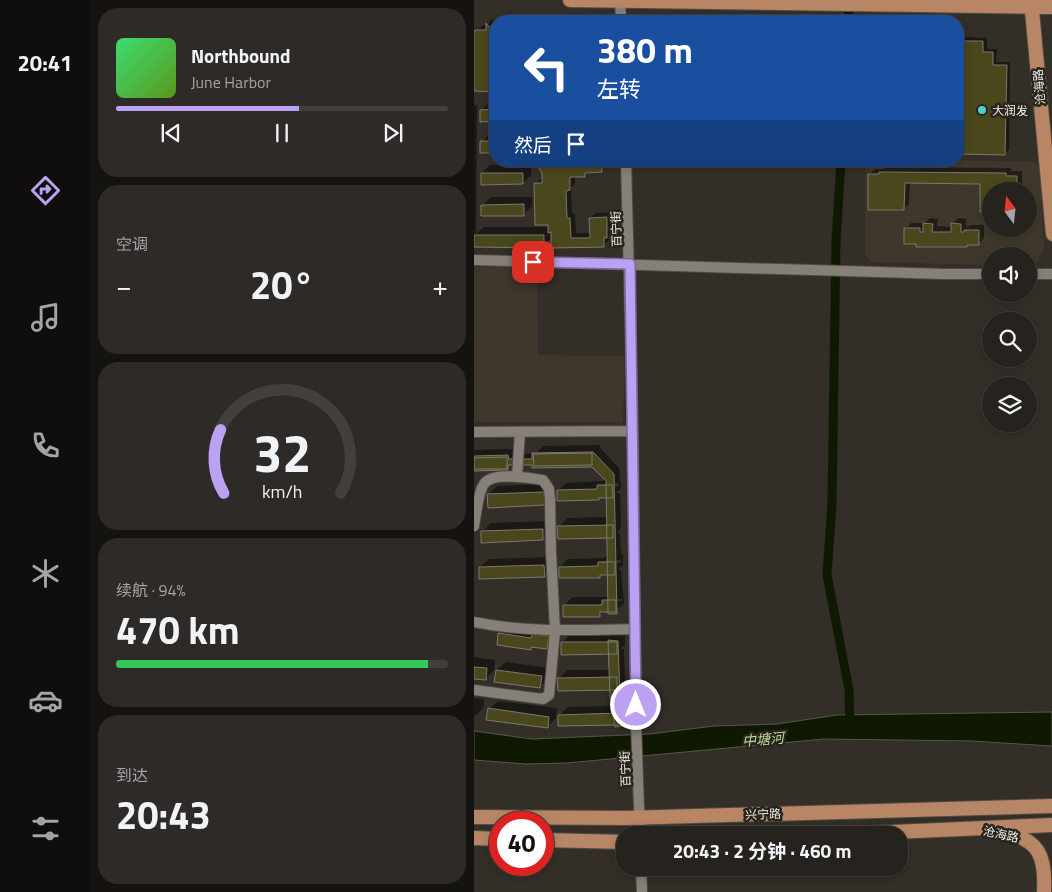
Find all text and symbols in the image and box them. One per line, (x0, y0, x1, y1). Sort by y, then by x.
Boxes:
text: 380 m (597, 23, 693, 77)
icon: left (514, 35, 579, 100)
text: Northbound (191, 41, 291, 70)
text: 20:41 (18, 46, 72, 80)
street label: 沧海路 (1028, 68, 1050, 106)
text: June Harbor (191, 70, 271, 94)
text: 左转 (597, 72, 641, 106)
place label: 大润发 (992, 101, 1028, 120)
marker: 大润发 (976, 104, 988, 116)
icon: previous (157, 119, 185, 147)
icon: pause (268, 119, 296, 147)
icon: next (379, 119, 407, 147)
text: 然后 (514, 130, 552, 159)
icon: arrive (562, 130, 590, 158)
icon: directions (28, 173, 63, 208)
north arrow (982, 182, 1036, 238)
map controls (982, 182, 1037, 432)
street label: 百宁街 (606, 211, 626, 247)
text: 空调 (116, 232, 148, 256)
pin (512, 241, 554, 283)
button: sound (982, 247, 1037, 302)
icon: arrive (519, 248, 547, 276)
text: 20° (250, 256, 314, 314)
text: − (116, 264, 132, 307)
text: + (432, 264, 448, 307)
icon: music (28, 300, 63, 335)
button: search (982, 312, 1037, 367)
button: layers (982, 377, 1037, 432)
text: 32 (253, 413, 311, 492)
icon: phone (28, 428, 63, 463)
text: km/h (262, 478, 302, 505)
icon: climate (28, 556, 63, 591)
text: 续航 · 94% (116, 578, 185, 602)
text: 470 km (116, 601, 240, 659)
position arrow (609, 678, 661, 730)
icon: car (28, 683, 63, 718)
water label: 中塘河 (741, 726, 788, 751)
street label: 百宁街 (615, 751, 635, 787)
text: 到达 (116, 763, 148, 787)
text: 20:43 (116, 786, 211, 844)
street label: 兴宁路 (745, 804, 781, 824)
icon: filters (28, 811, 63, 846)
speed limit sign: 40 (489, 811, 554, 876)
street label: 沧海路 (981, 821, 1021, 847)
text: 20:43 · 2 分钟 · 460 m (673, 836, 851, 865)

